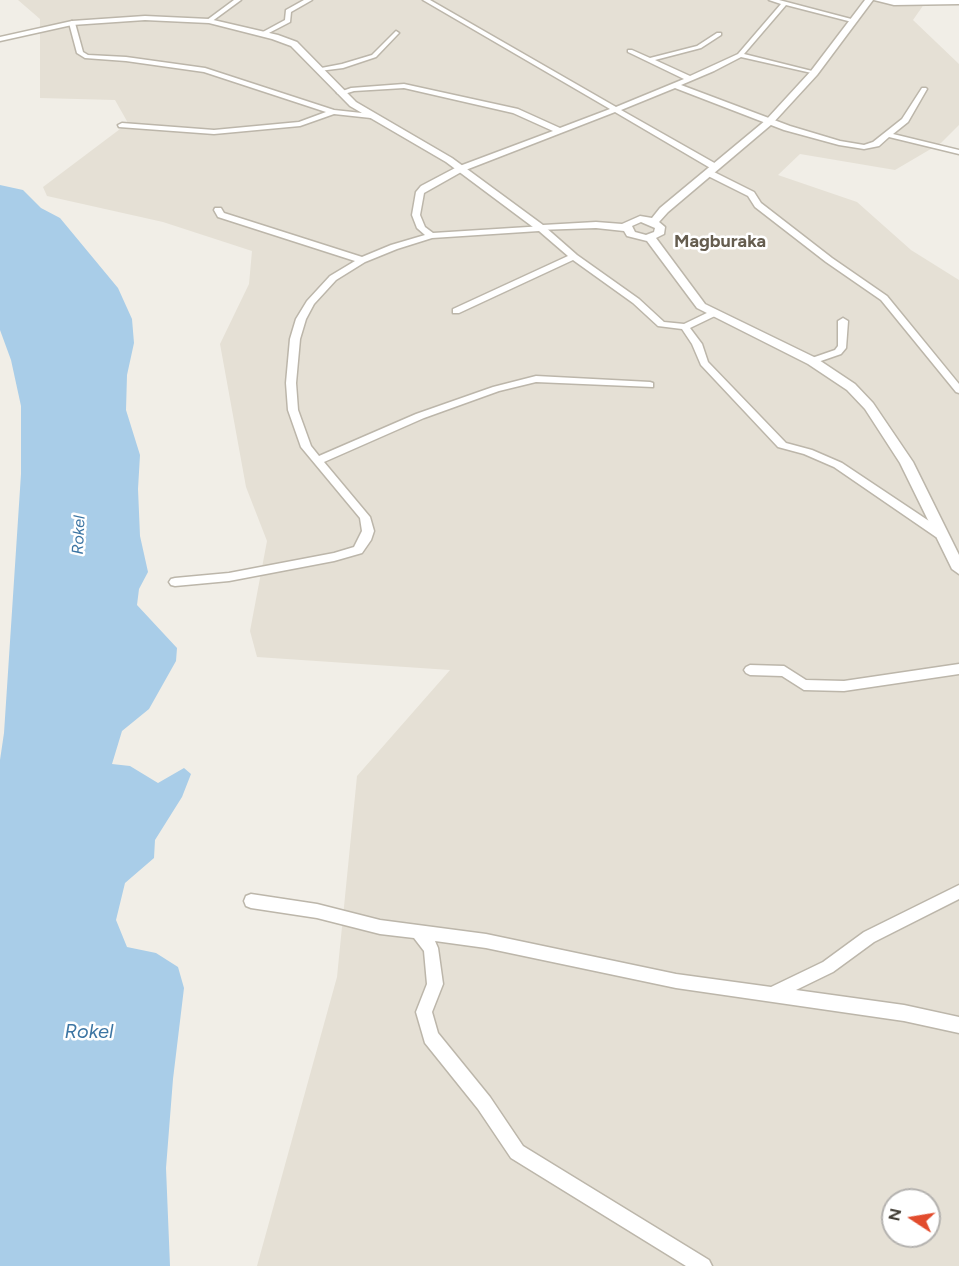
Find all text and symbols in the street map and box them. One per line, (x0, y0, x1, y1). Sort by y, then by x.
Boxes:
district label: Magburaka (674, 231, 766, 253)
water label: Rokel (68, 515, 90, 555)
water label: Rokel (64, 1020, 114, 1044)
north arrow (881, 1188, 941, 1248)
text: N (884, 1207, 905, 1223)

